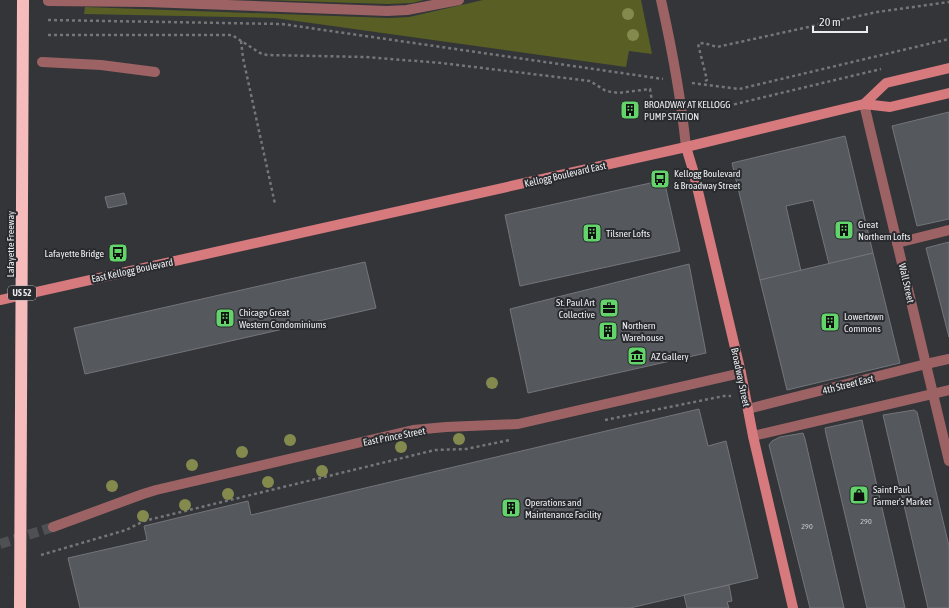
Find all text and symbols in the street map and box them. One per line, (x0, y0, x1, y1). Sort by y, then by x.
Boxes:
scale bar (813, 8, 867, 34)
text: 20 m (819, 15, 841, 29)
building icon: BROADWAY AT KELLOGG PUMP STATION (619, 99, 641, 121)
place label: BROADWAY AT KELLOGG PUMP STATION (644, 99, 731, 122)
street label: Kellogg Boulevard East (523, 160, 607, 189)
bus stop icon: Kellogg Boulevard & Broadway Street (649, 168, 671, 190)
place label: Kellogg Boulevard & Broadway Street (674, 168, 741, 191)
street label: Lafayette Freeway (5, 211, 16, 277)
building icon: Great Northern Lofts (833, 219, 855, 241)
place label: Great Northern Lofts (858, 219, 911, 242)
building icon: Tilsner Lofts (581, 222, 603, 244)
place label: Tilsner Lofts (606, 228, 651, 239)
bus stop icon: Lafayette Bridge (107, 242, 129, 264)
place label: Lafayette Bridge (45, 248, 104, 259)
street label: East Kellogg Boulevard (90, 256, 174, 285)
street label: Wall Street (897, 262, 916, 304)
road number: US 52 (8, 286, 36, 300)
place label: St. Paul Art Collective (556, 297, 595, 320)
office icon: St. Paul Art Collective (598, 297, 620, 319)
building icon: Chicago Great Western Condominiums (214, 307, 236, 329)
place label: Chicago Great Western Condominiums (239, 307, 327, 330)
building icon: Lowertown Commons (819, 311, 841, 333)
place label: Lowertown Commons (844, 311, 884, 334)
building icon: Northern Warehouse (597, 320, 619, 342)
place label: Northern Warehouse (622, 320, 664, 343)
museum icon: AZ Gallery (626, 345, 648, 367)
street label: Broadway Street (729, 347, 752, 408)
place label: AZ Gallery (651, 351, 689, 362)
street label: 4th Street East (821, 373, 875, 396)
street label: East Prince Street (362, 425, 426, 448)
shop icon: Saint Paul Farmer's Market (848, 484, 870, 506)
place label: Saint Paul Farmer's Market (873, 484, 932, 507)
building icon: Operations and Maintenance Facility (500, 497, 522, 519)
place label: Operations and Maintenance Facility (525, 497, 601, 520)
house number: 290 (860, 517, 872, 526)
house number: 290 (801, 522, 813, 531)

